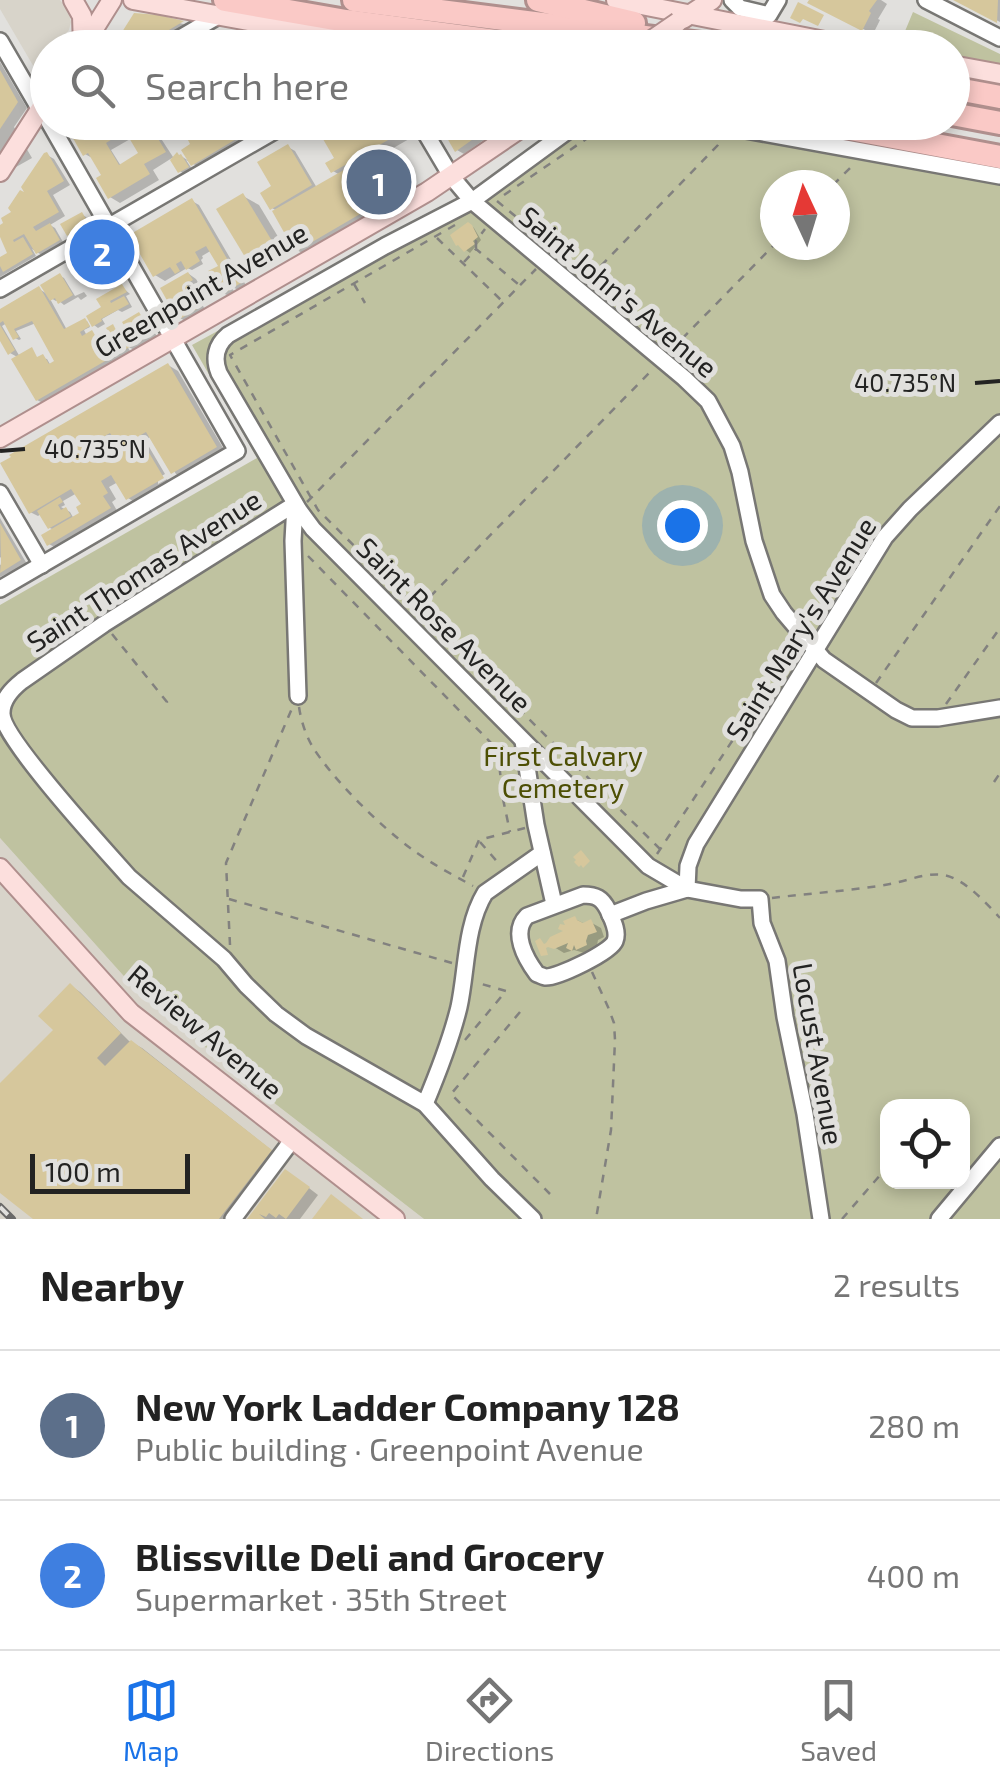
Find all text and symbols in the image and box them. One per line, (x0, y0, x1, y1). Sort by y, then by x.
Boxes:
search box (30, 30, 970, 140)
icon: search (65, 58, 120, 113)
text: Search here (145, 62, 349, 108)
pin: 1 (346, 144, 412, 220)
north arrow (760, 170, 850, 260)
street label: Saint John's Avenue (513, 199, 724, 384)
pin: 2 (70, 214, 134, 290)
street label: Greenpoint Avenue (88, 214, 313, 364)
text: 40.735°N (854, 367, 956, 397)
text: 40.735°N (44, 433, 146, 463)
street label: Saint Thomas Avenue (20, 482, 267, 659)
your location (657, 500, 708, 551)
street label: Saint Mary's Avenue (718, 511, 883, 746)
street label: Saint Rose Avenue (350, 530, 539, 719)
park label: First Calvary Cemetery (483, 738, 643, 804)
street label: Review Avenue (122, 957, 290, 1106)
street label: Locust Avenue (786, 960, 852, 1147)
map controls (880, 1099, 970, 1189)
button: locate (880, 1099, 970, 1189)
scale bar (30, 1149, 190, 1194)
text: 100 m (45, 1154, 121, 1188)
text: Nearby (40, 1259, 184, 1309)
text: 2 results (833, 1265, 960, 1303)
text: New York Ladder Company 128 (135, 1383, 680, 1429)
text: 1 (66, 1406, 79, 1444)
text: 280 m (868, 1406, 960, 1444)
text: Public building · Greenpoint Avenue (135, 1429, 644, 1467)
text: Blissville Deli and Grocery (135, 1533, 604, 1579)
text: 2 (63, 1556, 82, 1594)
text: 400 m (867, 1556, 960, 1594)
text: Supermarket · 35th Street (135, 1579, 507, 1617)
tab: Map (123, 1673, 179, 1767)
tab: Directions (425, 1673, 554, 1767)
tab: Saved (800, 1673, 877, 1767)

